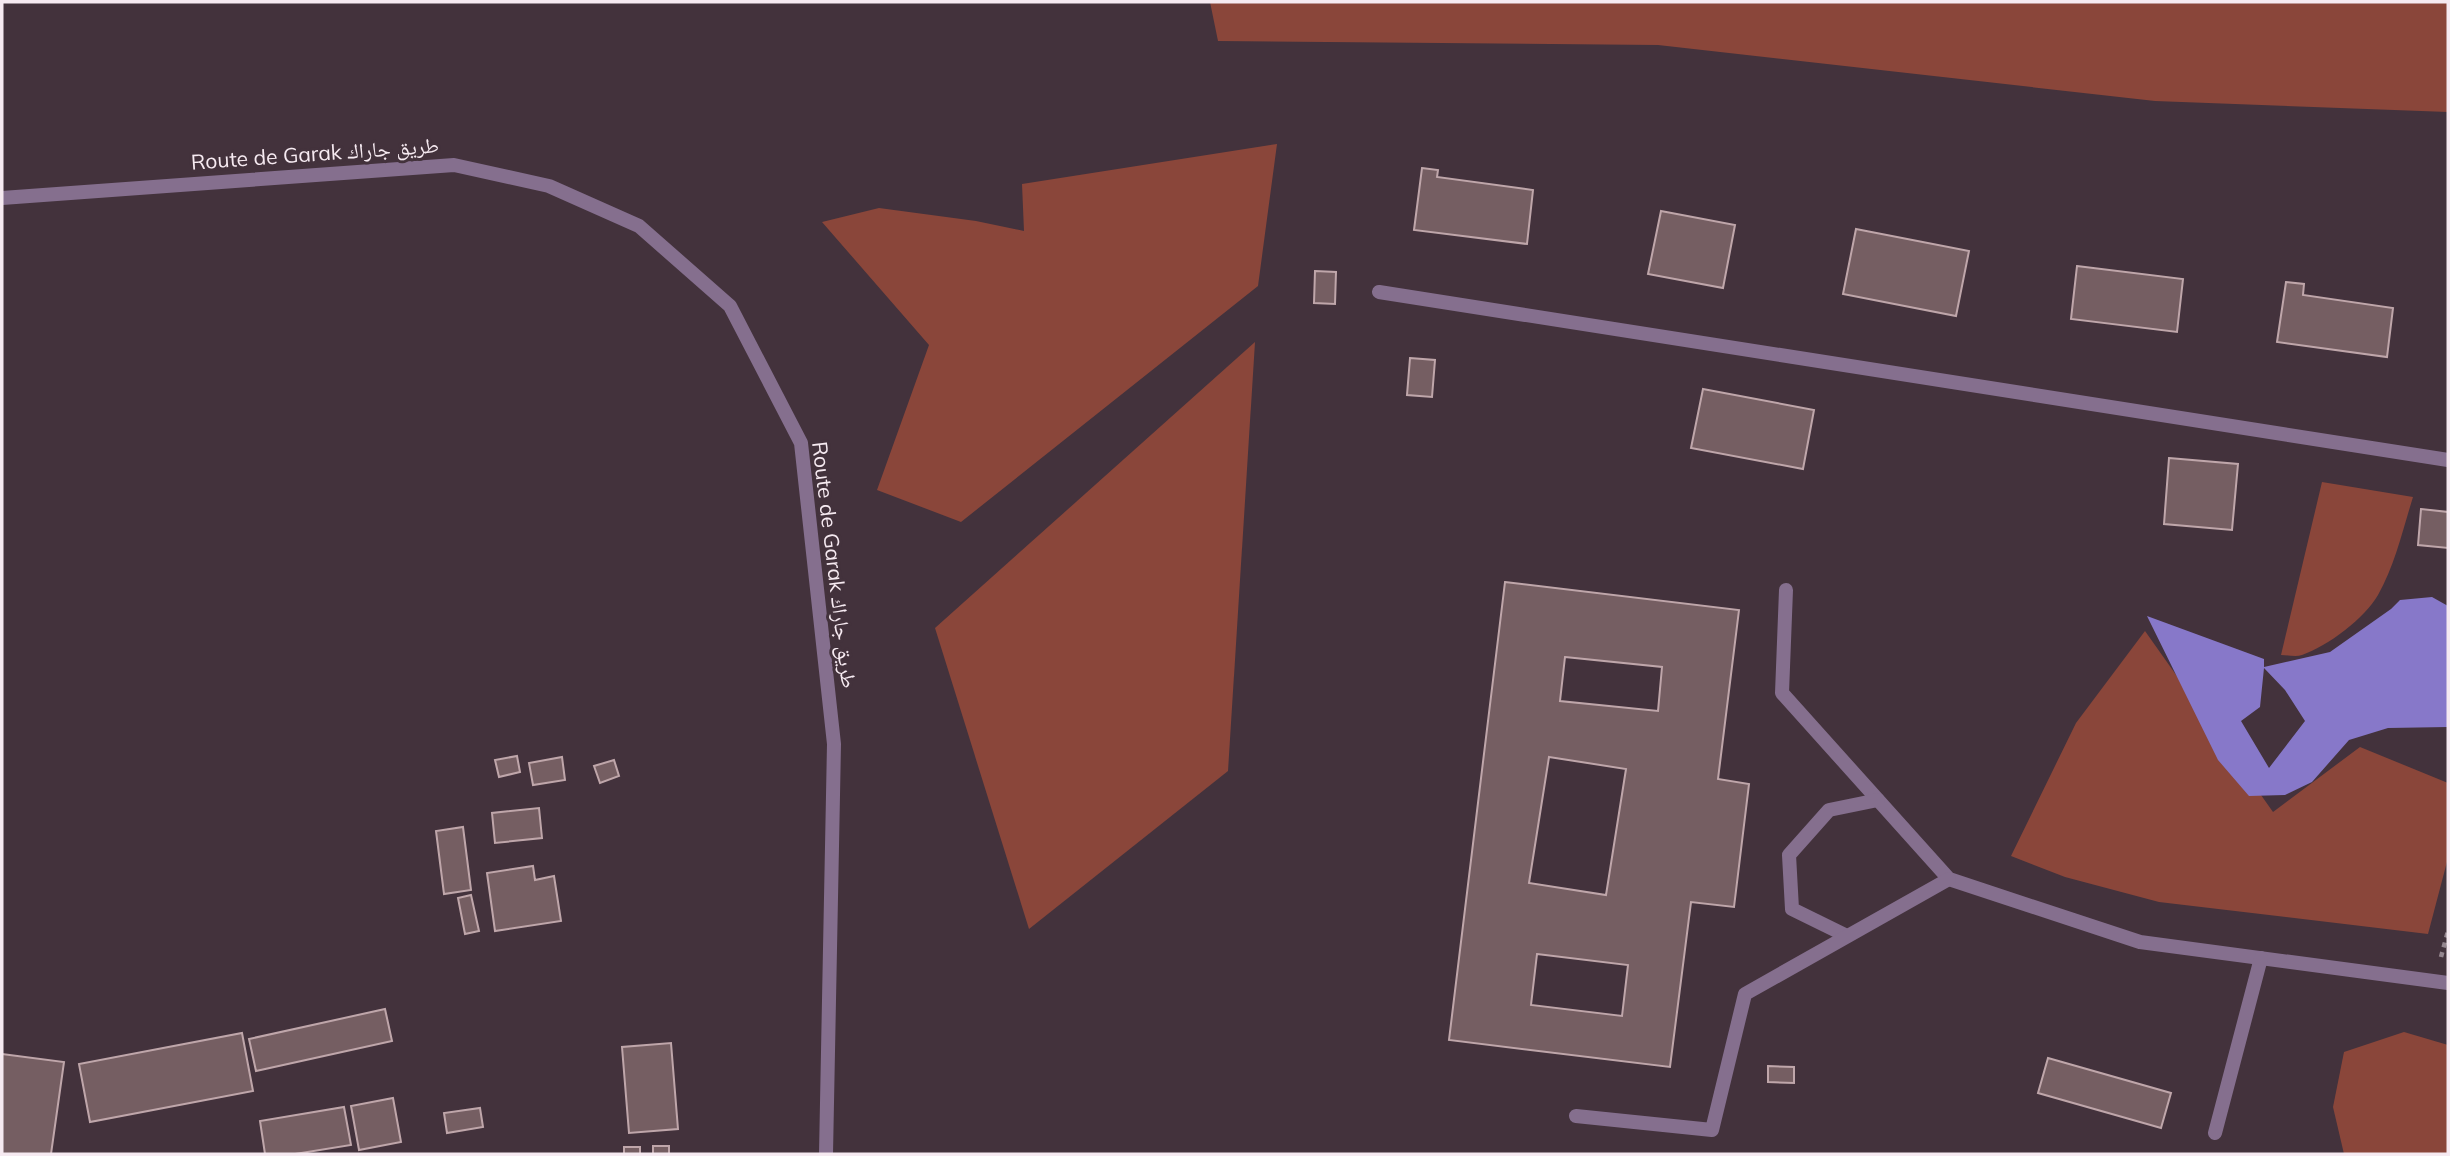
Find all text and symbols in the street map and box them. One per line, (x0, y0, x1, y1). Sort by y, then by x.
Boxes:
street label: Route de Garak طريق جاراك (190, 131, 440, 176)
street label: Route de Garak طريق جاراك (806, 440, 863, 690)

